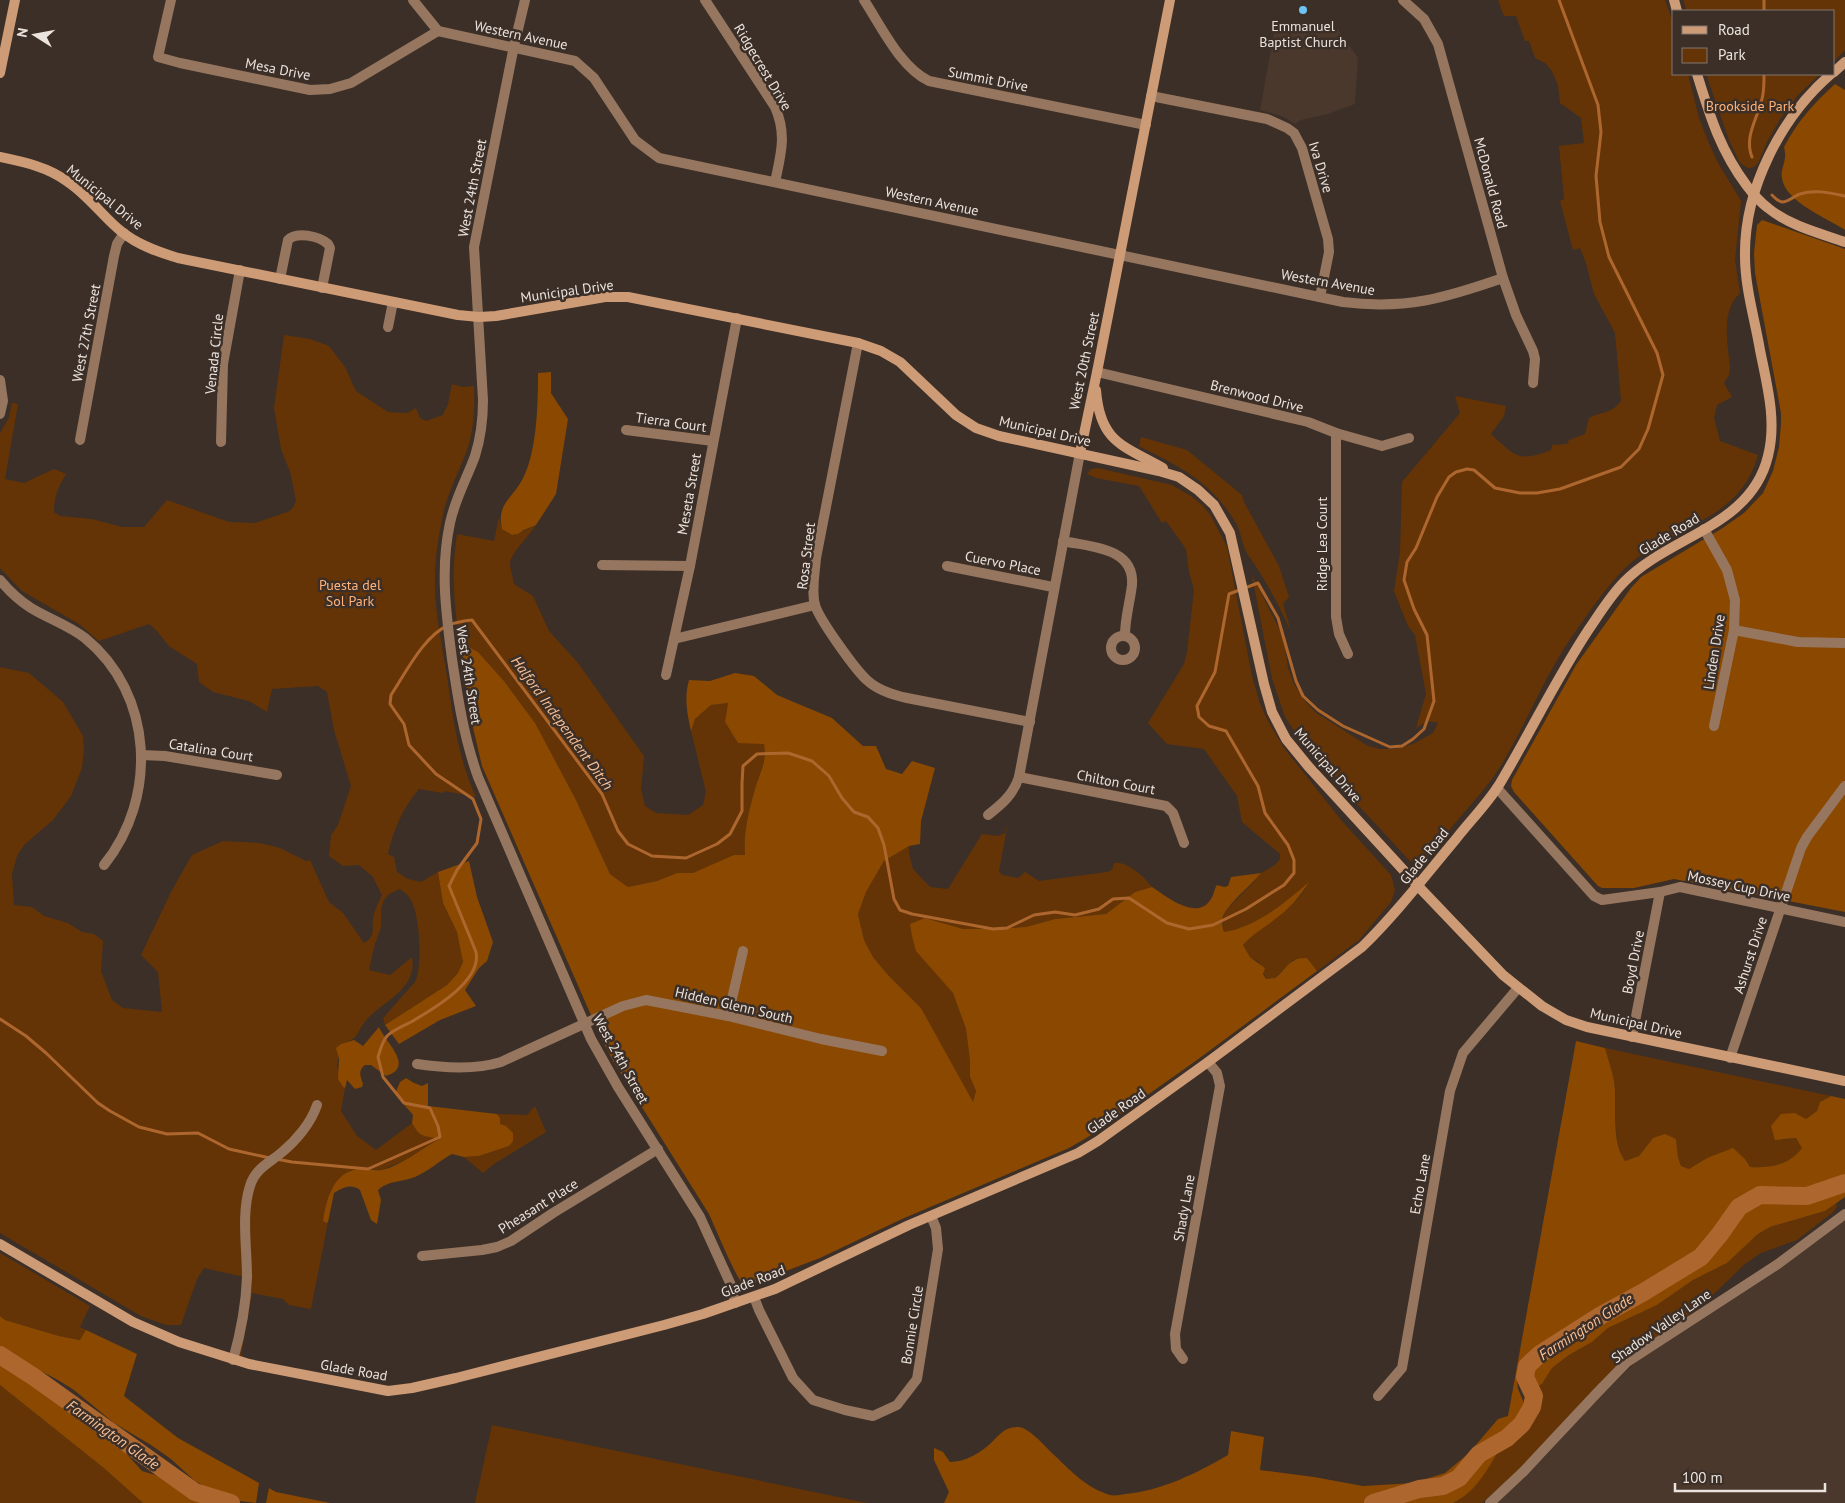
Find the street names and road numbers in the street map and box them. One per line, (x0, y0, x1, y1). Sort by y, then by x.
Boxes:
street label: Western Avenue (473, 16, 569, 54)
street label: Ridgecrest Drive (730, 20, 796, 114)
street label: Mesa Drive (244, 54, 312, 84)
street label: Summit Drive (946, 62, 1030, 96)
street label: McDonald Road (1470, 135, 1512, 231)
street label: West 24th Street (454, 137, 490, 239)
street label: Iva Drive (1305, 139, 1337, 195)
street label: Municipal Drive (63, 160, 147, 234)
street label: Western Avenue (884, 182, 980, 220)
street label: Western Avenue (1280, 265, 1376, 299)
street label: Municipal Drive (519, 276, 615, 306)
street label: West 27th Street (68, 282, 104, 383)
street label: West 20th Street (1065, 310, 1103, 412)
street label: Venada Circle (201, 313, 227, 396)
street label: Brenwood Drive (1208, 376, 1306, 416)
street label: Tierra Court (634, 408, 708, 436)
street label: Municipal Drive (997, 412, 1093, 450)
street label: Meseta Street (673, 452, 705, 536)
street label: Ridge Lea Court (1313, 496, 1331, 591)
street label: Glade Road (1635, 509, 1703, 559)
street label: Rosa Street (793, 521, 819, 591)
street label: Cuervo Place (963, 547, 1043, 579)
street label: Linden Drive (1699, 613, 1729, 691)
street label: West 24th Street (452, 624, 486, 726)
street label: Municipal Drive (1290, 724, 1366, 806)
street label: Catalina Court (168, 734, 255, 766)
street label: Chilton Court (1075, 766, 1157, 798)
street label: Glade Road (1396, 824, 1452, 888)
street label: Mossey Cup Drive (1686, 866, 1792, 906)
street label: Ashurst Drive (1729, 914, 1771, 996)
street label: Boyd Drive (1618, 929, 1648, 995)
street label: Hidden Glenn South (673, 983, 795, 1027)
street label: Municipal Drive (1588, 1004, 1684, 1042)
street label: West 24th Street (589, 1011, 653, 1107)
street label: Glade Road (1083, 1084, 1149, 1138)
street label: Echo Lane (1406, 1152, 1434, 1216)
street label: Shady Lane (1169, 1173, 1199, 1243)
street label: Pheasant Place (495, 1174, 581, 1238)
street label: Glade Road (718, 1260, 788, 1302)
street label: Bonnie Circle (897, 1284, 927, 1366)
street label: Shadow Valley Lane (1608, 1285, 1714, 1367)
street label: Glade Road (319, 1355, 389, 1385)

